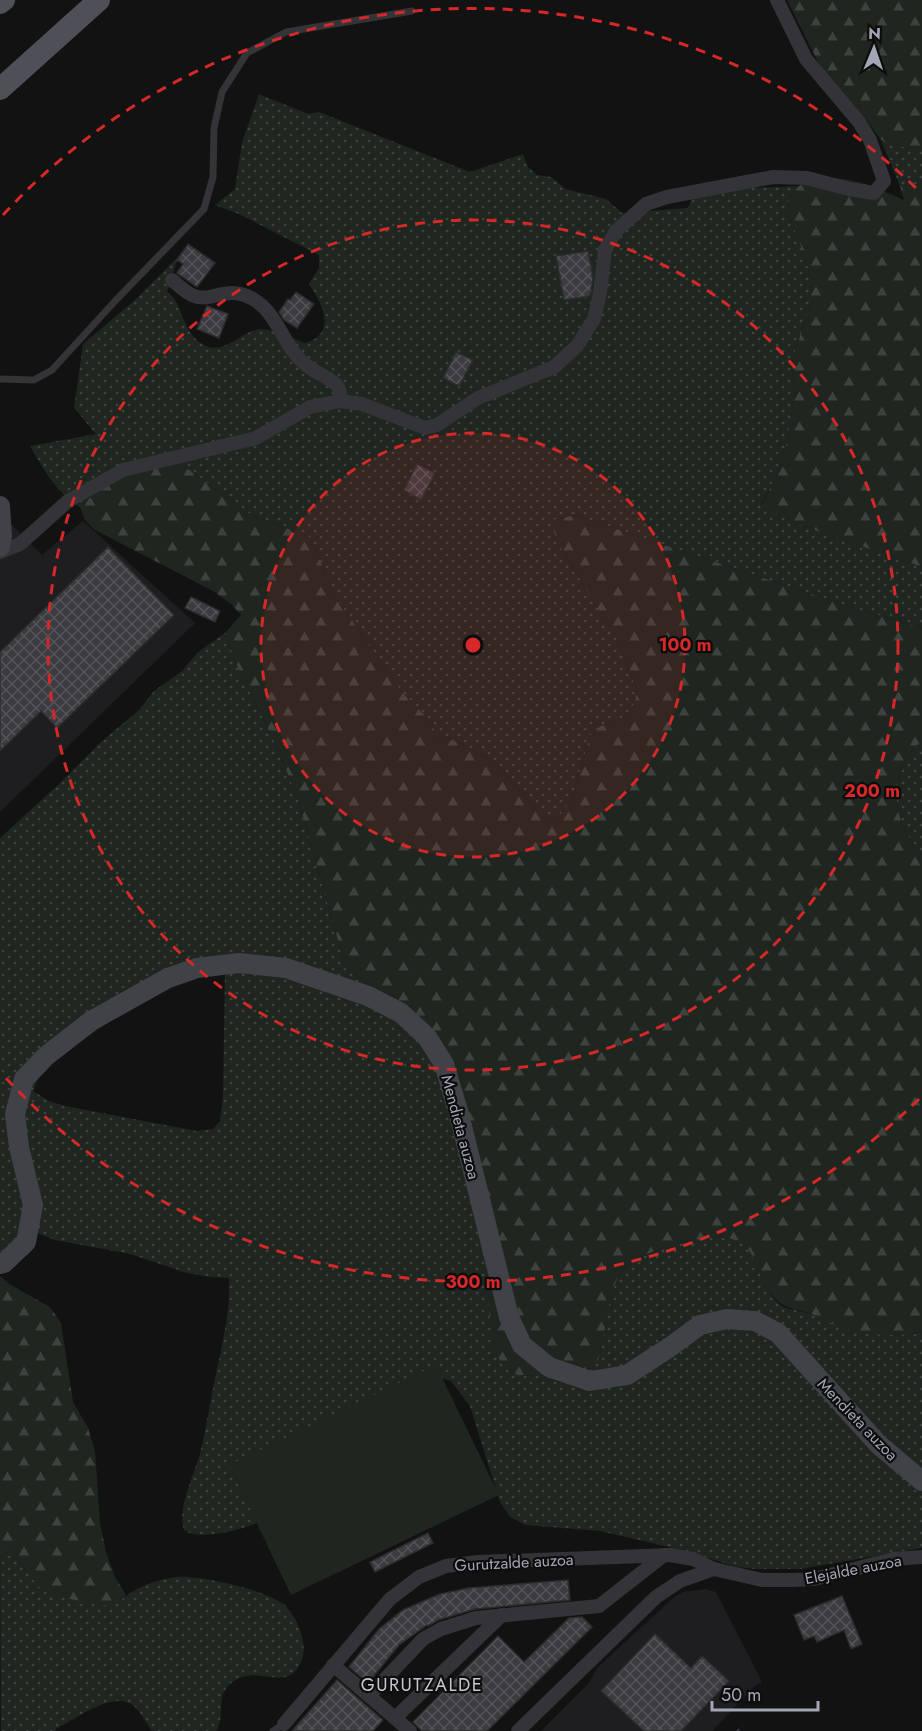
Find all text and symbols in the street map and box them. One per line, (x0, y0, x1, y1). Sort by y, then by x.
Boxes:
north arrow (844, 18, 904, 78)
text: N (868, 22, 881, 45)
text: 100 m (658, 632, 712, 658)
centre of rings (463, 635, 483, 655)
text: 200 m (844, 778, 900, 804)
street label: Mendieta auzoa (436, 1072, 485, 1182)
text: 300 m (445, 1269, 501, 1295)
street label: Mendieta auzoa (812, 1373, 903, 1466)
street label: Gurutzalde auzoa (454, 1548, 574, 1577)
street label: Elejalde auzoa (803, 1549, 903, 1590)
district label: GURUTZALDE (361, 1672, 483, 1698)
scale bar (712, 1674, 818, 1712)
text: 50 m (721, 1682, 761, 1708)

